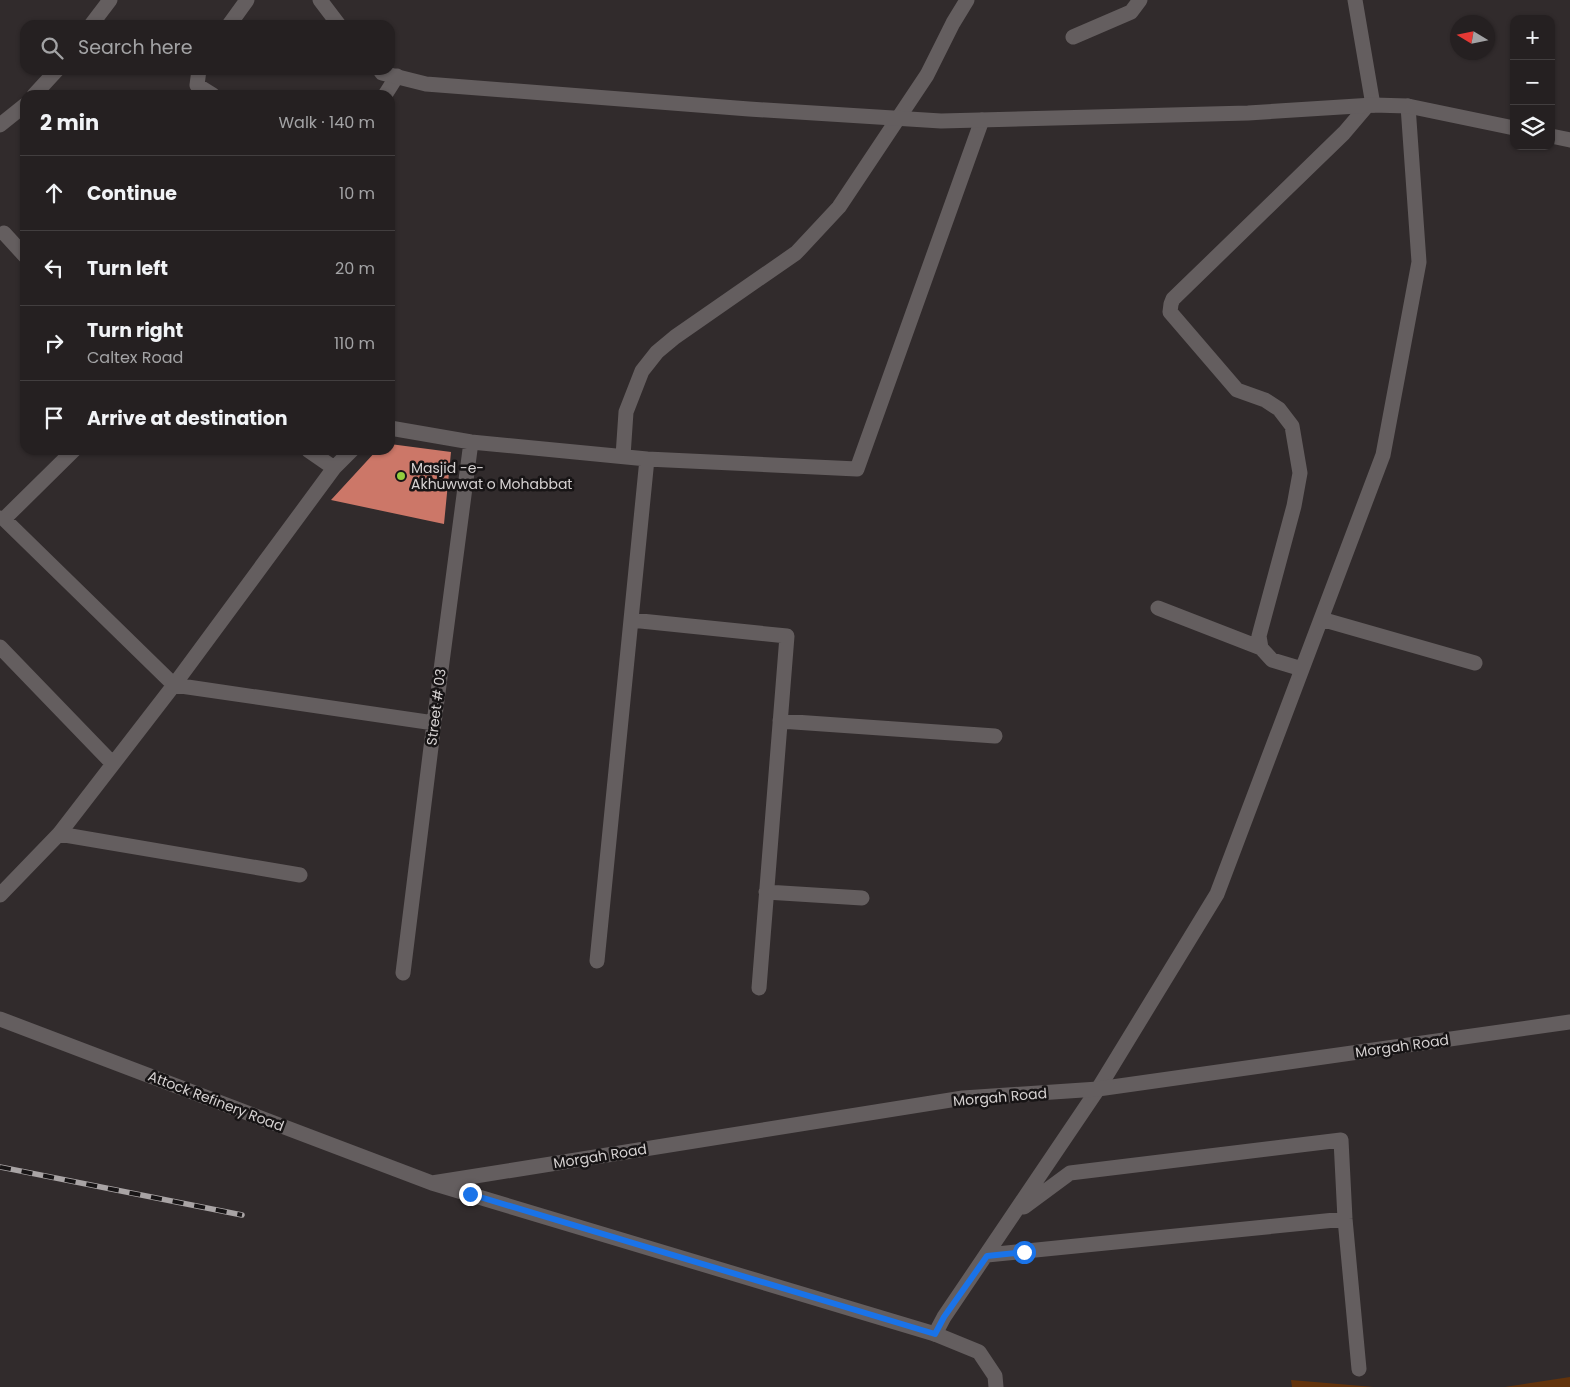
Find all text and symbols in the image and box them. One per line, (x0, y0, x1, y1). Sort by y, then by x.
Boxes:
north arrow (1450, 15, 1495, 60)
map controls (1510, 15, 1555, 150)
button: + (1510, 15, 1555, 60)
search box (20, 20, 395, 75)
icon: search (38, 34, 66, 62)
text: Search here (78, 34, 192, 61)
button: − (1510, 60, 1555, 105)
button: layers (1510, 105, 1555, 150)
text: 2 min (40, 108, 99, 137)
text: Walk · 140 m (278, 111, 375, 134)
icon: ahead (40, 179, 68, 207)
text: Continue (87, 180, 177, 207)
text: 10 m (339, 182, 375, 205)
icon: left (40, 254, 68, 282)
text: Turn left (87, 255, 168, 282)
text: 20 m (335, 257, 375, 280)
text: Turn right (87, 317, 183, 344)
icon: right (40, 329, 68, 357)
text: 110 m (334, 332, 375, 355)
text: Caltex Road (87, 346, 183, 369)
icon: arrive (40, 404, 68, 432)
text: Arrive at destination (87, 405, 288, 432)
place label: Masjid -e- Akhuwwat o Mohabbat (411, 458, 572, 494)
marker: Masjid -e- Akhuwwat o Mohabbat (395, 470, 407, 482)
street label: Street # 03 (421, 667, 451, 747)
street label: Morgah Road (1354, 1030, 1450, 1062)
street label: Attock Refinery Road (145, 1066, 287, 1136)
street label: Morgah Road (952, 1083, 1048, 1111)
street label: Morgah Road (552, 1139, 648, 1173)
route end (459, 1183, 482, 1206)
route start (1013, 1241, 1036, 1264)

